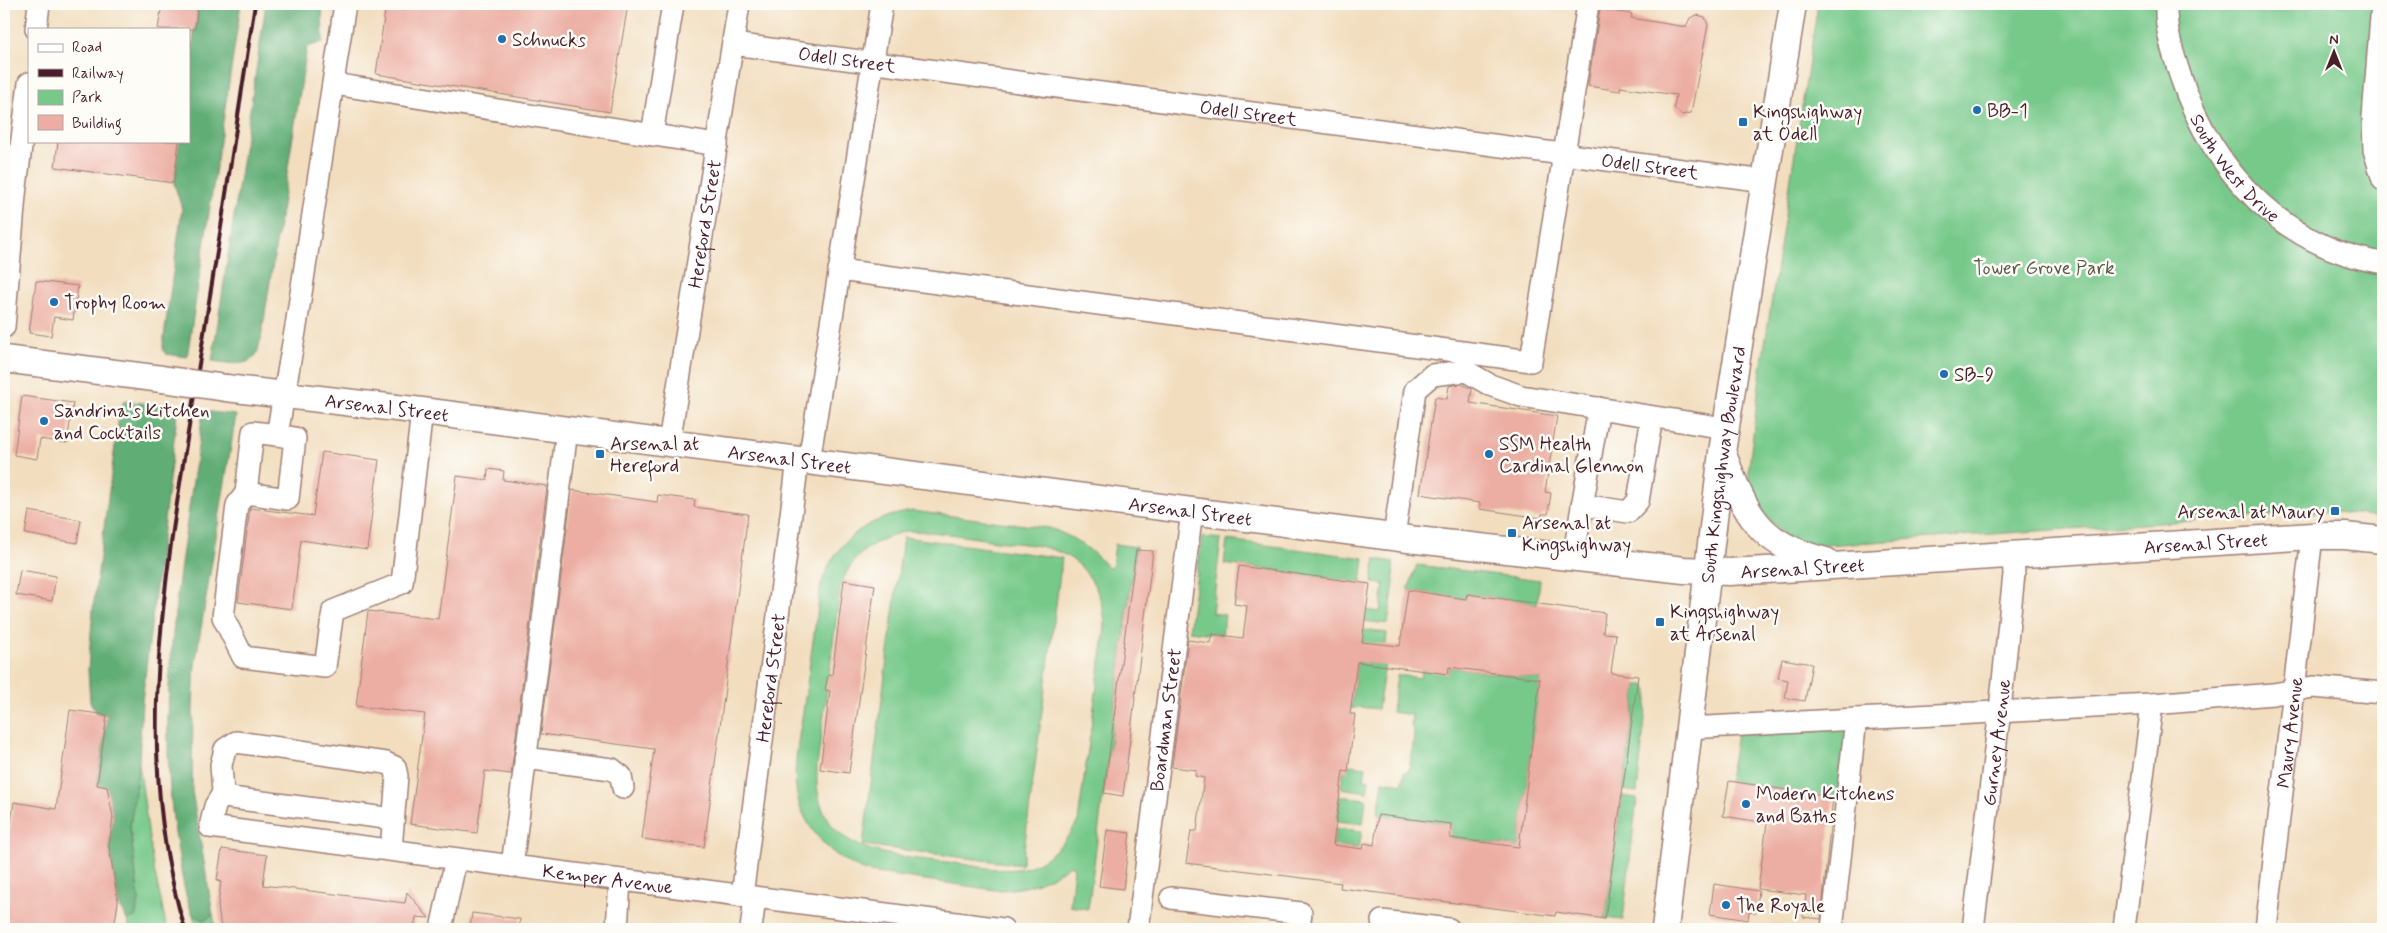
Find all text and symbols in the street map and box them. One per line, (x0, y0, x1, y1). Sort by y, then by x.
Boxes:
legend (28, 28, 190, 142)
place label: Schnucks (512, 28, 586, 53)
north arrow (2310, 28, 2360, 78)
text: N (2329, 31, 2339, 49)
marker: Schnucks (496, 33, 508, 45)
text: Road (72, 38, 102, 58)
street label: Odell Street (797, 42, 897, 79)
text: Railway (72, 64, 124, 84)
text: Park (72, 88, 102, 108)
street label: Odell Street (1198, 95, 1299, 133)
place label: BB-1 (1987, 99, 2028, 124)
place label: Kingshighway at Odell (1753, 100, 1862, 147)
marker: BB-1 (1971, 104, 1983, 116)
street label: South West Drive (2184, 110, 2284, 229)
text: Building (72, 114, 122, 135)
marker: Kingshighway at Odell (1737, 116, 1749, 128)
street label: Odell Street (1599, 148, 1700, 186)
street label: Hereford Street (683, 158, 728, 290)
park label: Tower Grove Park (1973, 256, 2115, 281)
place label: Trophy Room (64, 291, 166, 316)
marker: Trophy Room (48, 296, 60, 308)
street label: South Kingshighway Boulevard (1695, 345, 1753, 585)
place label: SB-9 (1954, 363, 1994, 388)
marker: SB-9 (1938, 368, 1950, 380)
street label: Arsenal Street (324, 389, 450, 428)
place label: Sandrina's Kitchen and Cocktails (54, 399, 210, 446)
marker: Sandrina's Kitchen and Cocktails (38, 415, 50, 427)
place label: Arsenal at Hereford (610, 432, 699, 482)
place label: SSM Health Cardinal Glennon (1499, 432, 1644, 479)
street label: Arsenal Street (726, 440, 853, 481)
marker: Arsenal at Hereford (594, 448, 606, 460)
marker: SSM Health Cardinal Glennon (1483, 448, 1495, 460)
street label: Arsenal Street (1127, 492, 1253, 533)
place label: Arsenal at Maury (2177, 500, 2325, 525)
marker: Arsenal at Maury (2329, 505, 2341, 517)
place label: Arsenal at Kingshighway (1522, 511, 1631, 560)
marker: Arsenal at Kingshighway (1506, 527, 1518, 539)
street label: Arsenal Street (2143, 528, 2269, 560)
street label: Arsenal Street (1740, 553, 1865, 585)
place label: Kingshighway at Arsenal (1670, 600, 1779, 647)
street label: Hereford Street (751, 612, 792, 744)
marker: Kingshighway at Arsenal (1654, 616, 1666, 628)
street label: Boardman Street (1145, 647, 1188, 793)
street label: Maury Avenue (2272, 675, 2309, 790)
street label: Gurney Avenue (1977, 678, 2017, 808)
place label: Modern Kitchens and Baths (1756, 782, 1894, 829)
marker: Modern Kitchens and Baths (1740, 798, 1752, 810)
street label: Kemper Avenue (541, 859, 675, 900)
place label: The Royale (1736, 894, 1825, 920)
marker: The Royale (1720, 899, 1732, 911)

